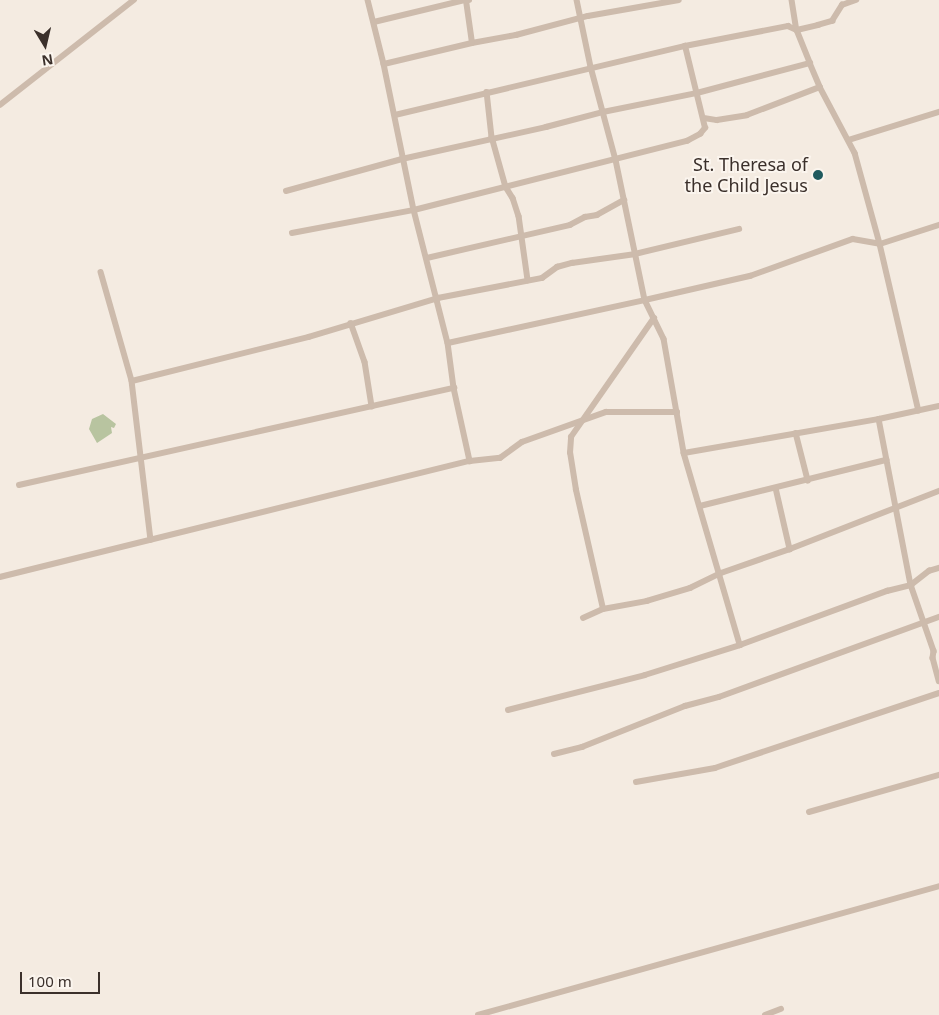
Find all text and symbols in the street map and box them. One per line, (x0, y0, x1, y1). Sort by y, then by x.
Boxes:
north arrow (20, 20, 70, 70)
text: N (40, 50, 55, 71)
place label: St. Theresa of the Child Jesus (685, 154, 808, 196)
marker: St. Theresa of the Child Jesus (812, 169, 824, 181)
scale bar (22, 962, 102, 994)
text: 100 m (28, 971, 72, 991)

